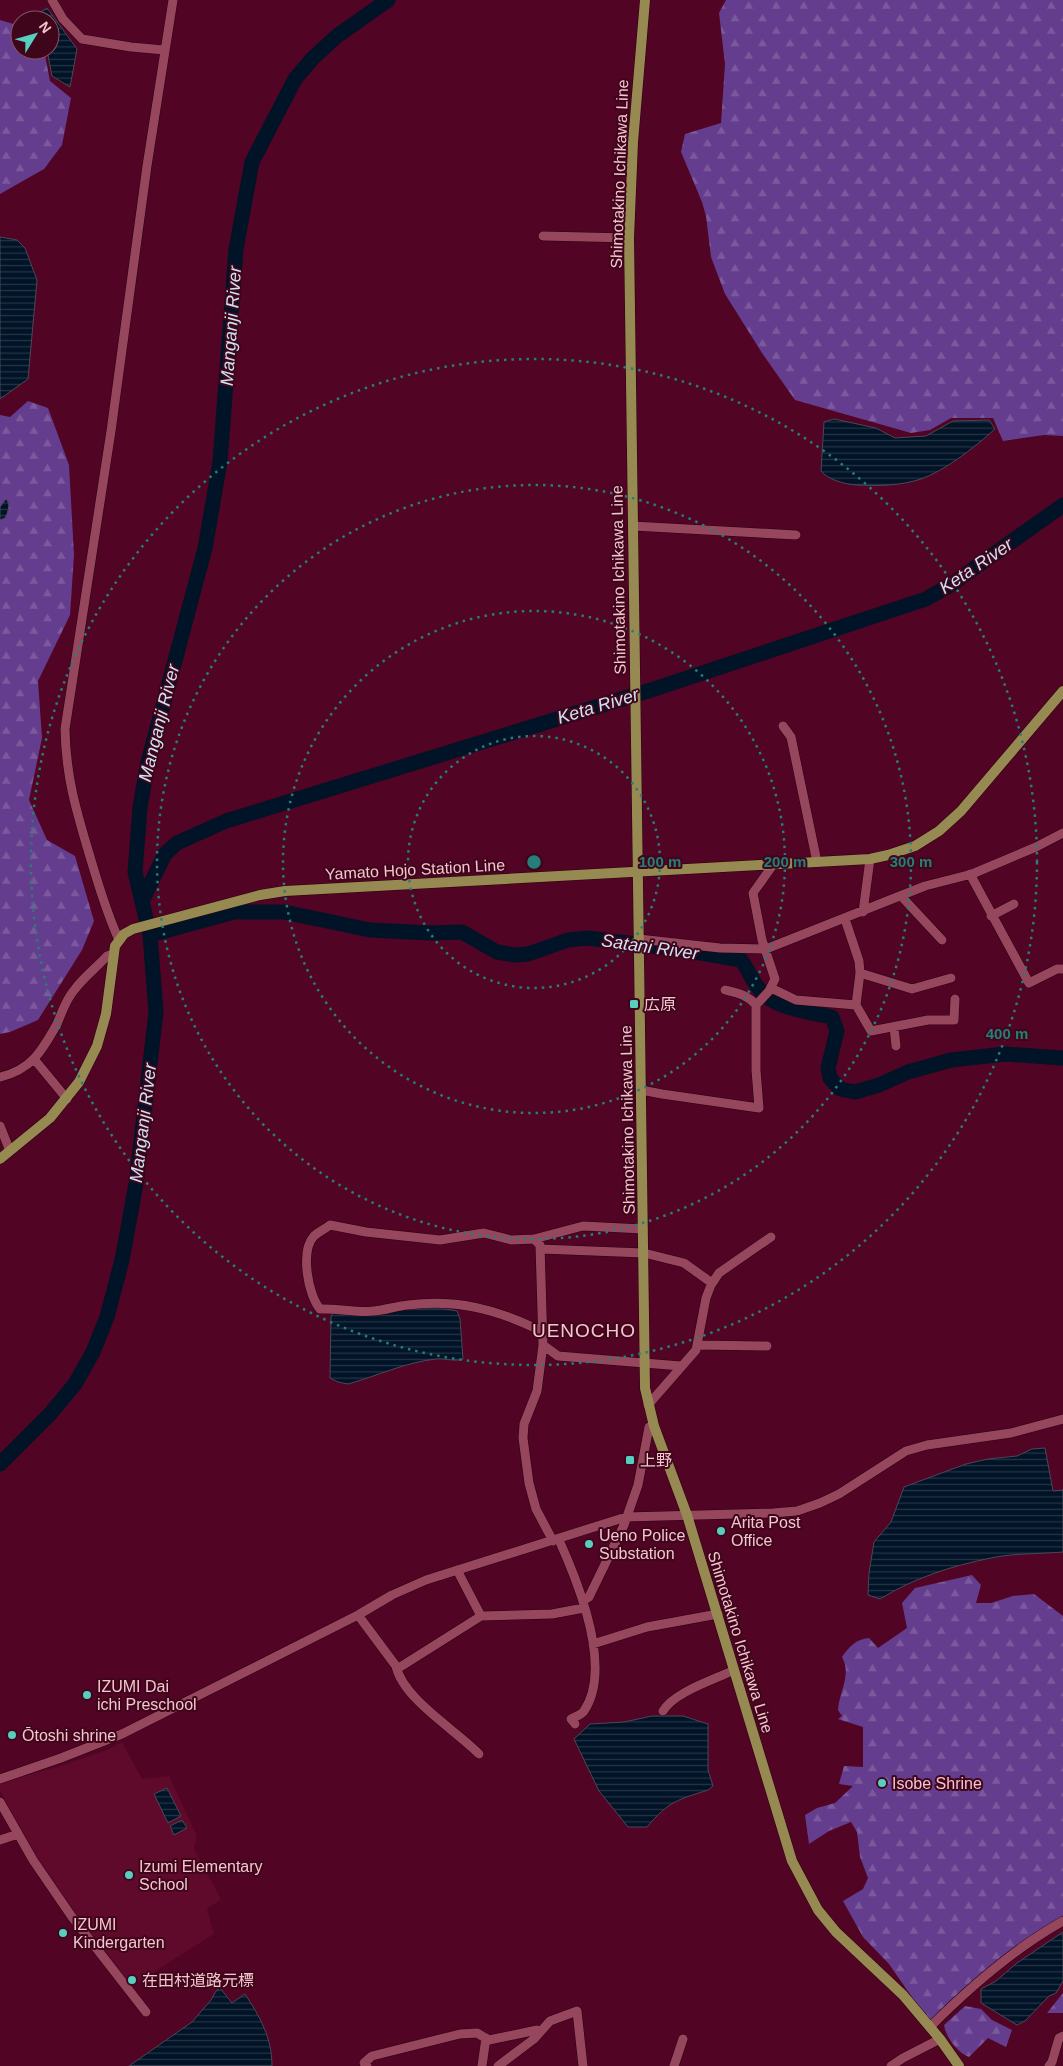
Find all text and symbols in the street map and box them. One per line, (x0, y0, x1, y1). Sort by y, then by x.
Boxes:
north arrow (10, 10, 60, 60)
text: N (36, 18, 55, 36)
street label: Shimotakino Ichikawa Line (608, 79, 631, 269)
water label: Manganji River (217, 264, 245, 387)
street label: Shimotakino Ichikawa Line (608, 485, 629, 675)
water label: Keta River (936, 534, 1017, 598)
water label: Manganji River (135, 661, 183, 784)
water label: Keta River (555, 684, 642, 728)
centre of rings (525, 853, 543, 871)
text: 100 m (639, 853, 681, 870)
text: 200 m (764, 853, 806, 870)
text: 300 m (890, 853, 932, 870)
street label: Yamato Hojo Station Line (325, 856, 506, 883)
water label: Satani River (600, 930, 701, 964)
place label: 広原 (644, 996, 676, 1013)
marker: 広原 (628, 998, 640, 1010)
street label: Shimotakino Ichikawa Line (617, 1025, 638, 1215)
text: 400 m (986, 1025, 1028, 1042)
water label: Manganji River (126, 1061, 160, 1184)
district label: UENOCHO (532, 1320, 636, 1341)
place label: 上野 (640, 1452, 672, 1469)
marker: 上野 (624, 1454, 636, 1466)
place label: Arita Post Office (731, 1514, 801, 1549)
marker: Arita Post Office (715, 1525, 727, 1537)
place label: Ueno Police Substation (599, 1527, 685, 1562)
marker: Ueno Police Substation (583, 1538, 595, 1550)
street label: Shimotakino Ichikawa Line (705, 1549, 776, 1735)
place label: IZUMI Dai ichi Preschool (97, 1678, 197, 1713)
marker: IZUMI Dai ichi Preschool (81, 1689, 93, 1701)
place label: Ōtoshi shrine (22, 1727, 116, 1744)
marker: Ōtoshi shrine (6, 1729, 18, 1741)
place label: Isobe Shrine (892, 1775, 982, 1792)
marker: Isobe Shrine (876, 1777, 888, 1789)
place label: Izumi Elementary School (139, 1858, 263, 1893)
marker: Izumi Elementary School (123, 1869, 135, 1881)
place label: IZUMI Kindergarten (73, 1916, 165, 1951)
marker: IZUMI Kindergarten (57, 1927, 69, 1939)
place label: 在田村道路元標 (142, 1972, 254, 1989)
marker: 在田村道路元標 (126, 1974, 138, 1986)

